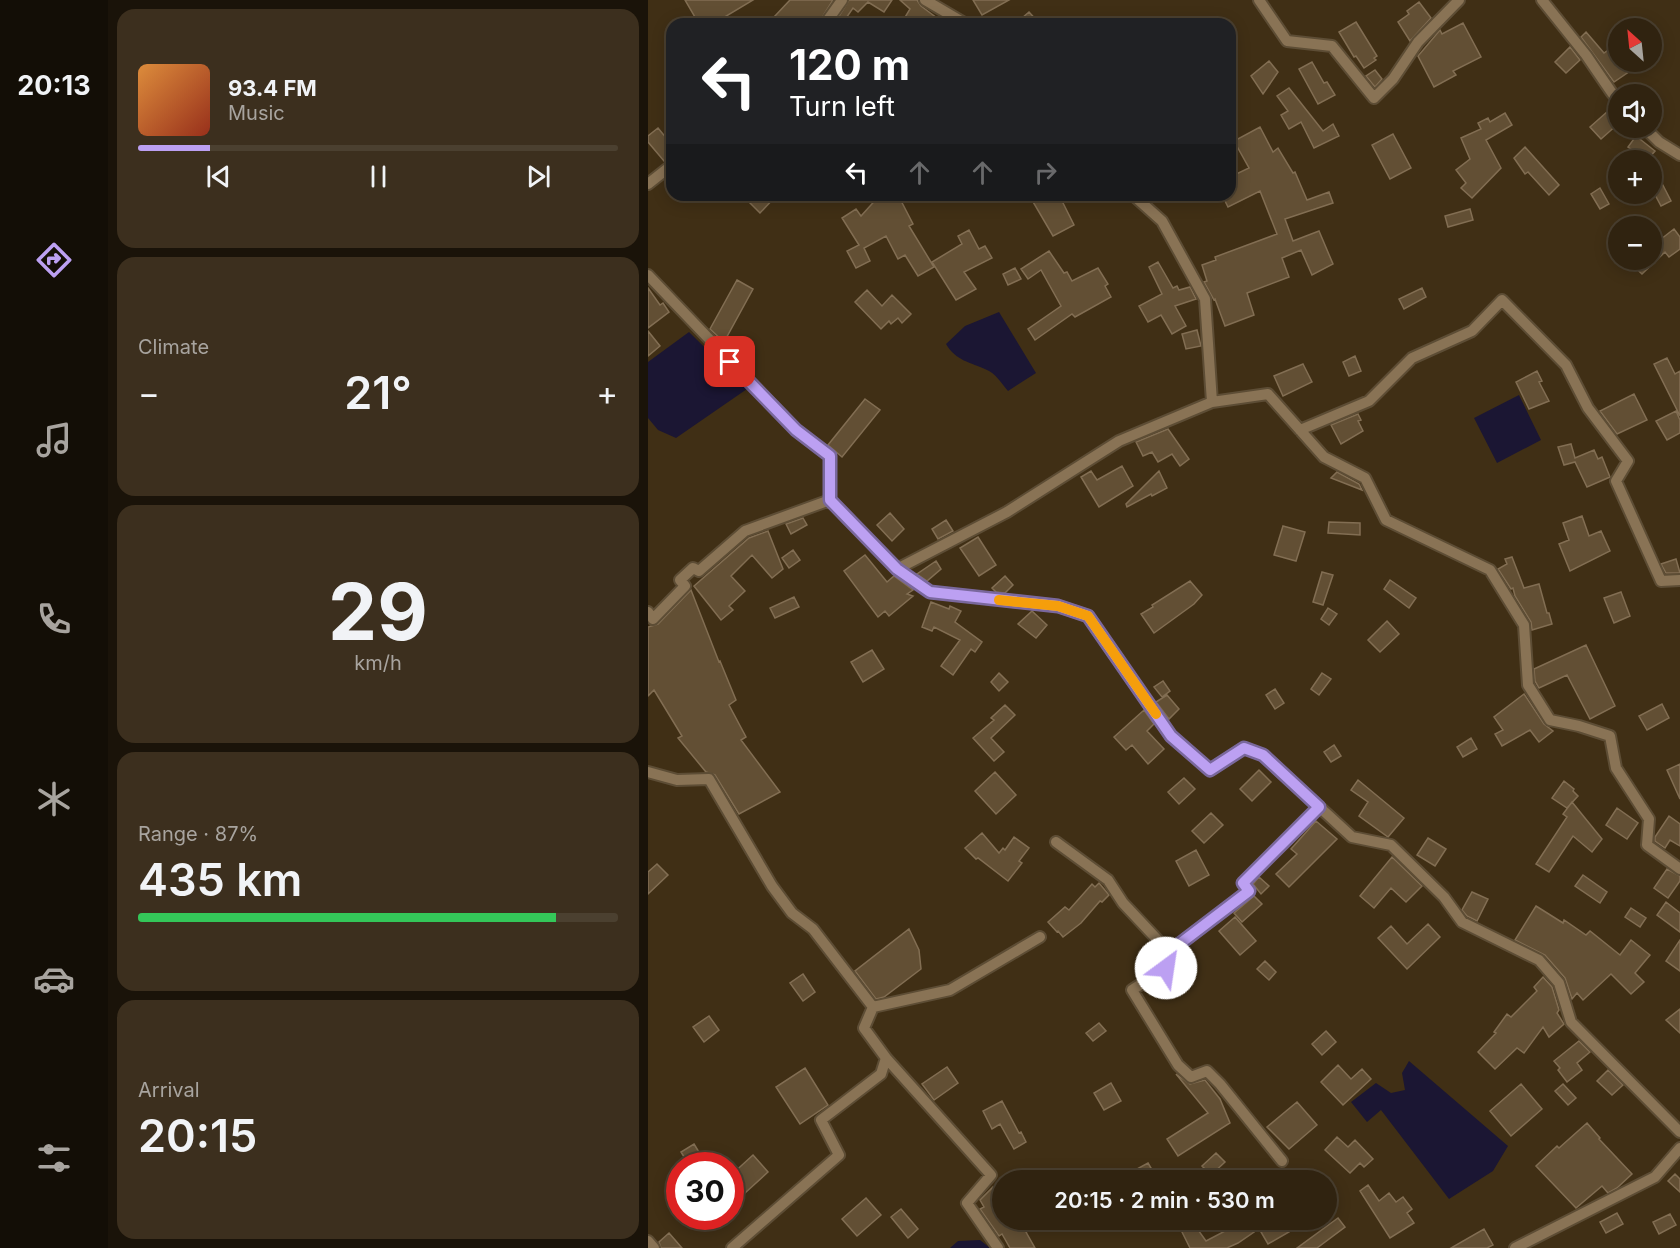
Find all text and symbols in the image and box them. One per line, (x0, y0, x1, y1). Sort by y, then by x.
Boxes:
north arrow (1608, 18, 1662, 72)
map controls (1608, 18, 1662, 270)
text: 120 m (789, 39, 910, 90)
icon: left (690, 42, 768, 120)
text: 20:13 (17, 69, 91, 102)
text: 93.4 FM (228, 75, 317, 101)
button: sound (1608, 84, 1662, 138)
text: Turn left (789, 90, 895, 123)
text: Music (228, 101, 285, 125)
button: + (1608, 150, 1662, 204)
icon: left (840, 156, 873, 189)
icon: ahead (903, 156, 936, 189)
icon: ahead (966, 156, 999, 189)
icon: right (1029, 156, 1062, 189)
icon: previous (202, 160, 235, 193)
icon: pause (362, 160, 395, 193)
icon: next (522, 160, 555, 193)
button: − (1608, 216, 1662, 270)
icon: directions (33, 239, 75, 281)
text: Climate (138, 335, 209, 359)
pin (704, 336, 755, 387)
icon: arrive (713, 345, 746, 378)
text: 21° (344, 365, 412, 420)
text: − (138, 373, 160, 413)
text: + (596, 373, 618, 413)
icon: music (33, 419, 75, 461)
text: 29 (328, 564, 428, 659)
icon: phone (33, 598, 75, 640)
text: km/h (354, 651, 402, 675)
icon: climate (33, 778, 75, 820)
text: Range · 87% (138, 822, 258, 846)
text: 435 km (138, 852, 302, 907)
position arrow (1134, 936, 1198, 1000)
icon: car (33, 958, 75, 1000)
text: Arrival (138, 1078, 200, 1102)
text: 20:15 (138, 1108, 257, 1163)
icon: filters (33, 1137, 75, 1179)
speed limit sign: 30 (666, 1152, 744, 1230)
text: 20:15 · 2 min · 530 m (1054, 1187, 1275, 1213)

